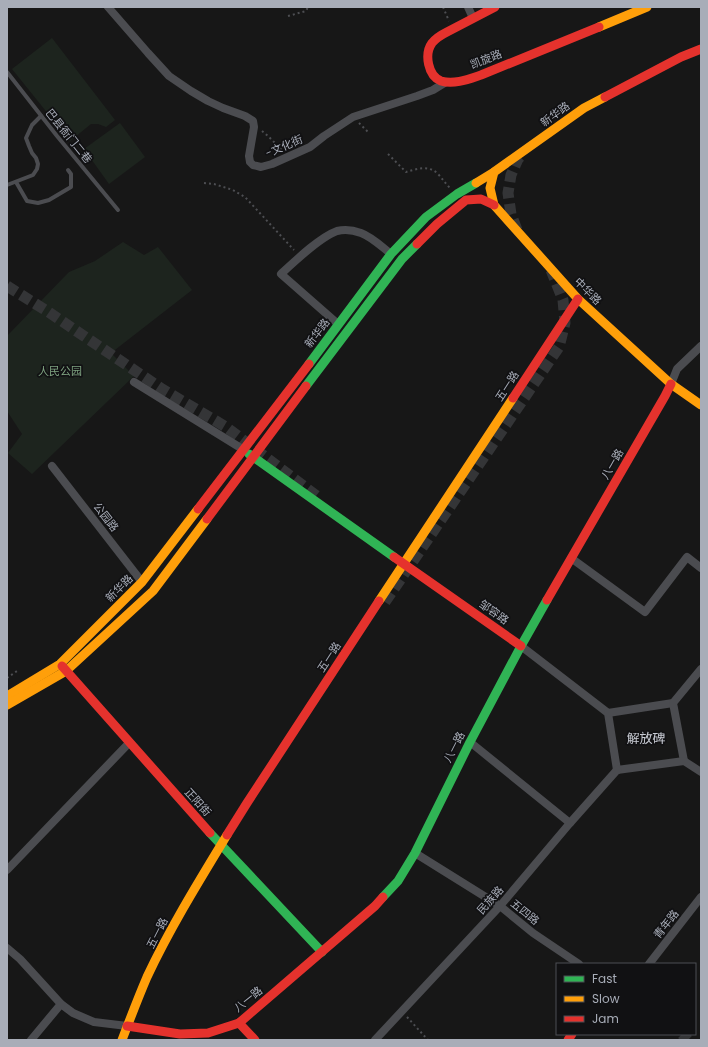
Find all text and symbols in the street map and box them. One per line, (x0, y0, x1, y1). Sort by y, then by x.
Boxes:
street label: 凯旋路 (468, 46, 504, 72)
street label: 新华路 (537, 98, 573, 130)
street label: 巴县衙门二巷 (42, 105, 96, 167)
street label: -文化街 (263, 131, 305, 161)
street label: 中华路 (571, 274, 605, 308)
street label: 新华路 (301, 315, 333, 351)
park label: 人民公园 (38, 363, 82, 379)
street label: 五一路 (491, 368, 523, 404)
street label: 八一路 (597, 446, 627, 482)
street label: 公园路 (90, 499, 122, 535)
street label: 新华路 (102, 571, 136, 605)
street label: 邹容路 (476, 596, 512, 628)
street label: 五一路 (313, 639, 345, 675)
street label: 八一路 (439, 729, 469, 765)
district label: 解放碑 (626, 729, 666, 748)
street label: 正阳街 (181, 784, 215, 820)
street label: 民族路 (473, 882, 507, 918)
street label: 五四路 (507, 895, 543, 929)
street label: 青年路 (650, 906, 682, 942)
street label: 五一路 (142, 915, 172, 951)
legend (556, 963, 696, 1035)
text: Fast (592, 970, 617, 987)
street label: 八一路 (230, 982, 266, 1016)
text: Slow (592, 990, 620, 1007)
text: Jam (592, 1010, 619, 1027)

